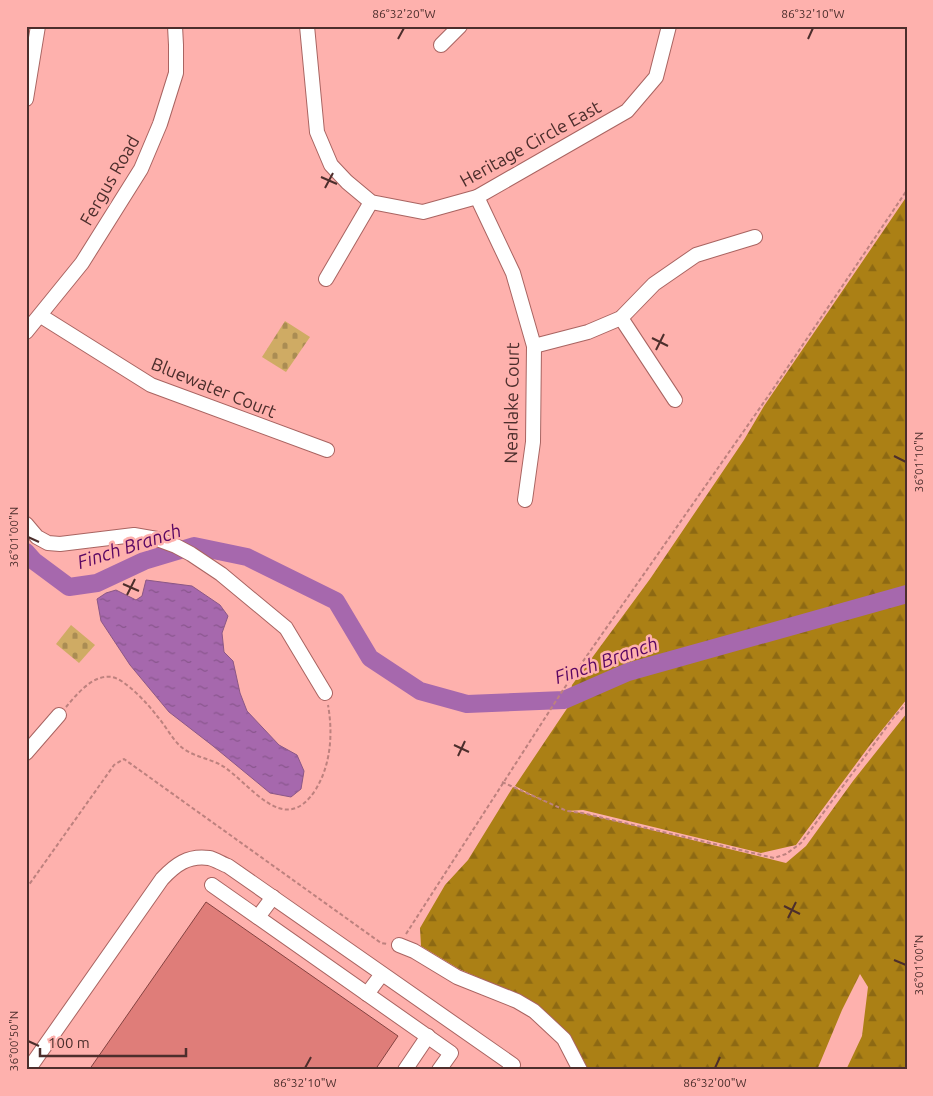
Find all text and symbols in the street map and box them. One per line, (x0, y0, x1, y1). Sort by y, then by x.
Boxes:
text: 86°32'20"W (372, 7, 436, 20)
text: 86°32'10"W (781, 7, 845, 20)
street label: Heritage Circle East (456, 96, 604, 190)
street label: Fergus Road (75, 132, 143, 228)
street label: Nearlake Court (500, 342, 522, 464)
street label: Bluewater Court (149, 353, 279, 421)
text: 36°01'10"N (912, 432, 925, 492)
text: 36°01'00"N (7, 507, 20, 567)
water label: Finch Branch (74, 519, 184, 573)
water label: Finch Branch (551, 632, 661, 688)
text: 36°01'00"N (912, 935, 925, 995)
text: 36°00'50"N (7, 1011, 20, 1071)
scale bar (40, 1026, 186, 1058)
text: 100 m (48, 1034, 90, 1051)
text: 86°32'10"W (273, 1076, 337, 1089)
text: 86°32'00"W (683, 1076, 747, 1089)

